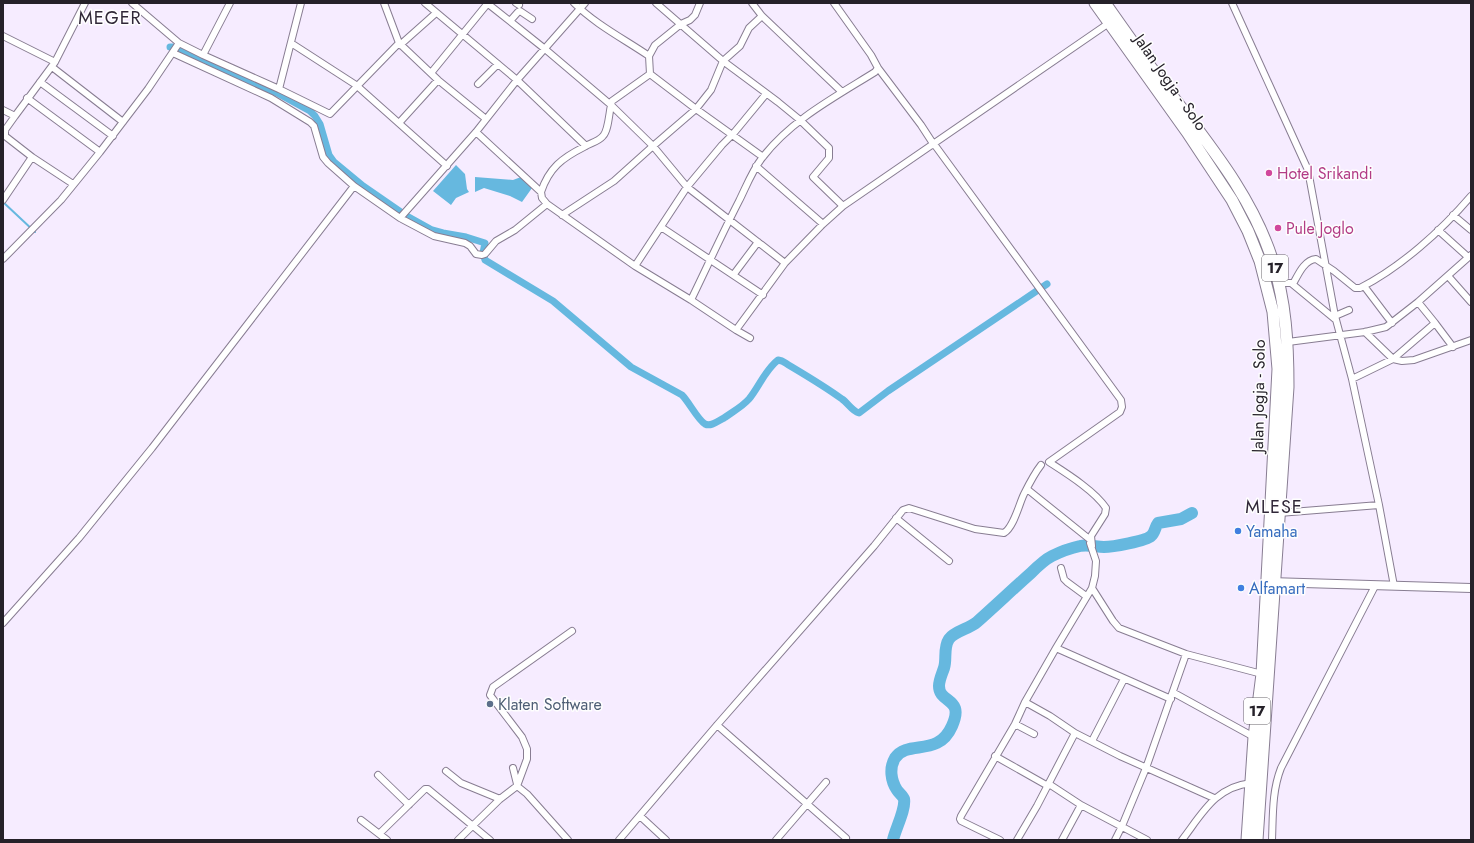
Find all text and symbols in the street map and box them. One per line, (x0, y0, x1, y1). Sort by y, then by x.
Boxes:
district label: MEGER (78, 5, 142, 31)
street label: Jalan Jogja - Solo (1128, 28, 1213, 136)
place label: Hotel Srikandi (1277, 162, 1373, 185)
marker: Hotel Srikandi (1264, 168, 1274, 178)
place label: Pule Joglo (1286, 217, 1354, 240)
marker: Pule Joglo (1273, 223, 1283, 233)
road number: 17 (1262, 255, 1288, 281)
street label: Jalan Jogja - Solo (1246, 339, 1271, 455)
district label: MLESE (1245, 494, 1303, 520)
place label: Yamaha (1246, 520, 1297, 543)
marker: Yamaha (1233, 526, 1243, 536)
place label: Alfamart (1249, 577, 1305, 600)
marker: Alfamart (1236, 583, 1246, 593)
place label: Klaten Software (498, 693, 602, 716)
road number: 17 (1244, 698, 1270, 724)
marker: Klaten Software (485, 699, 495, 709)

